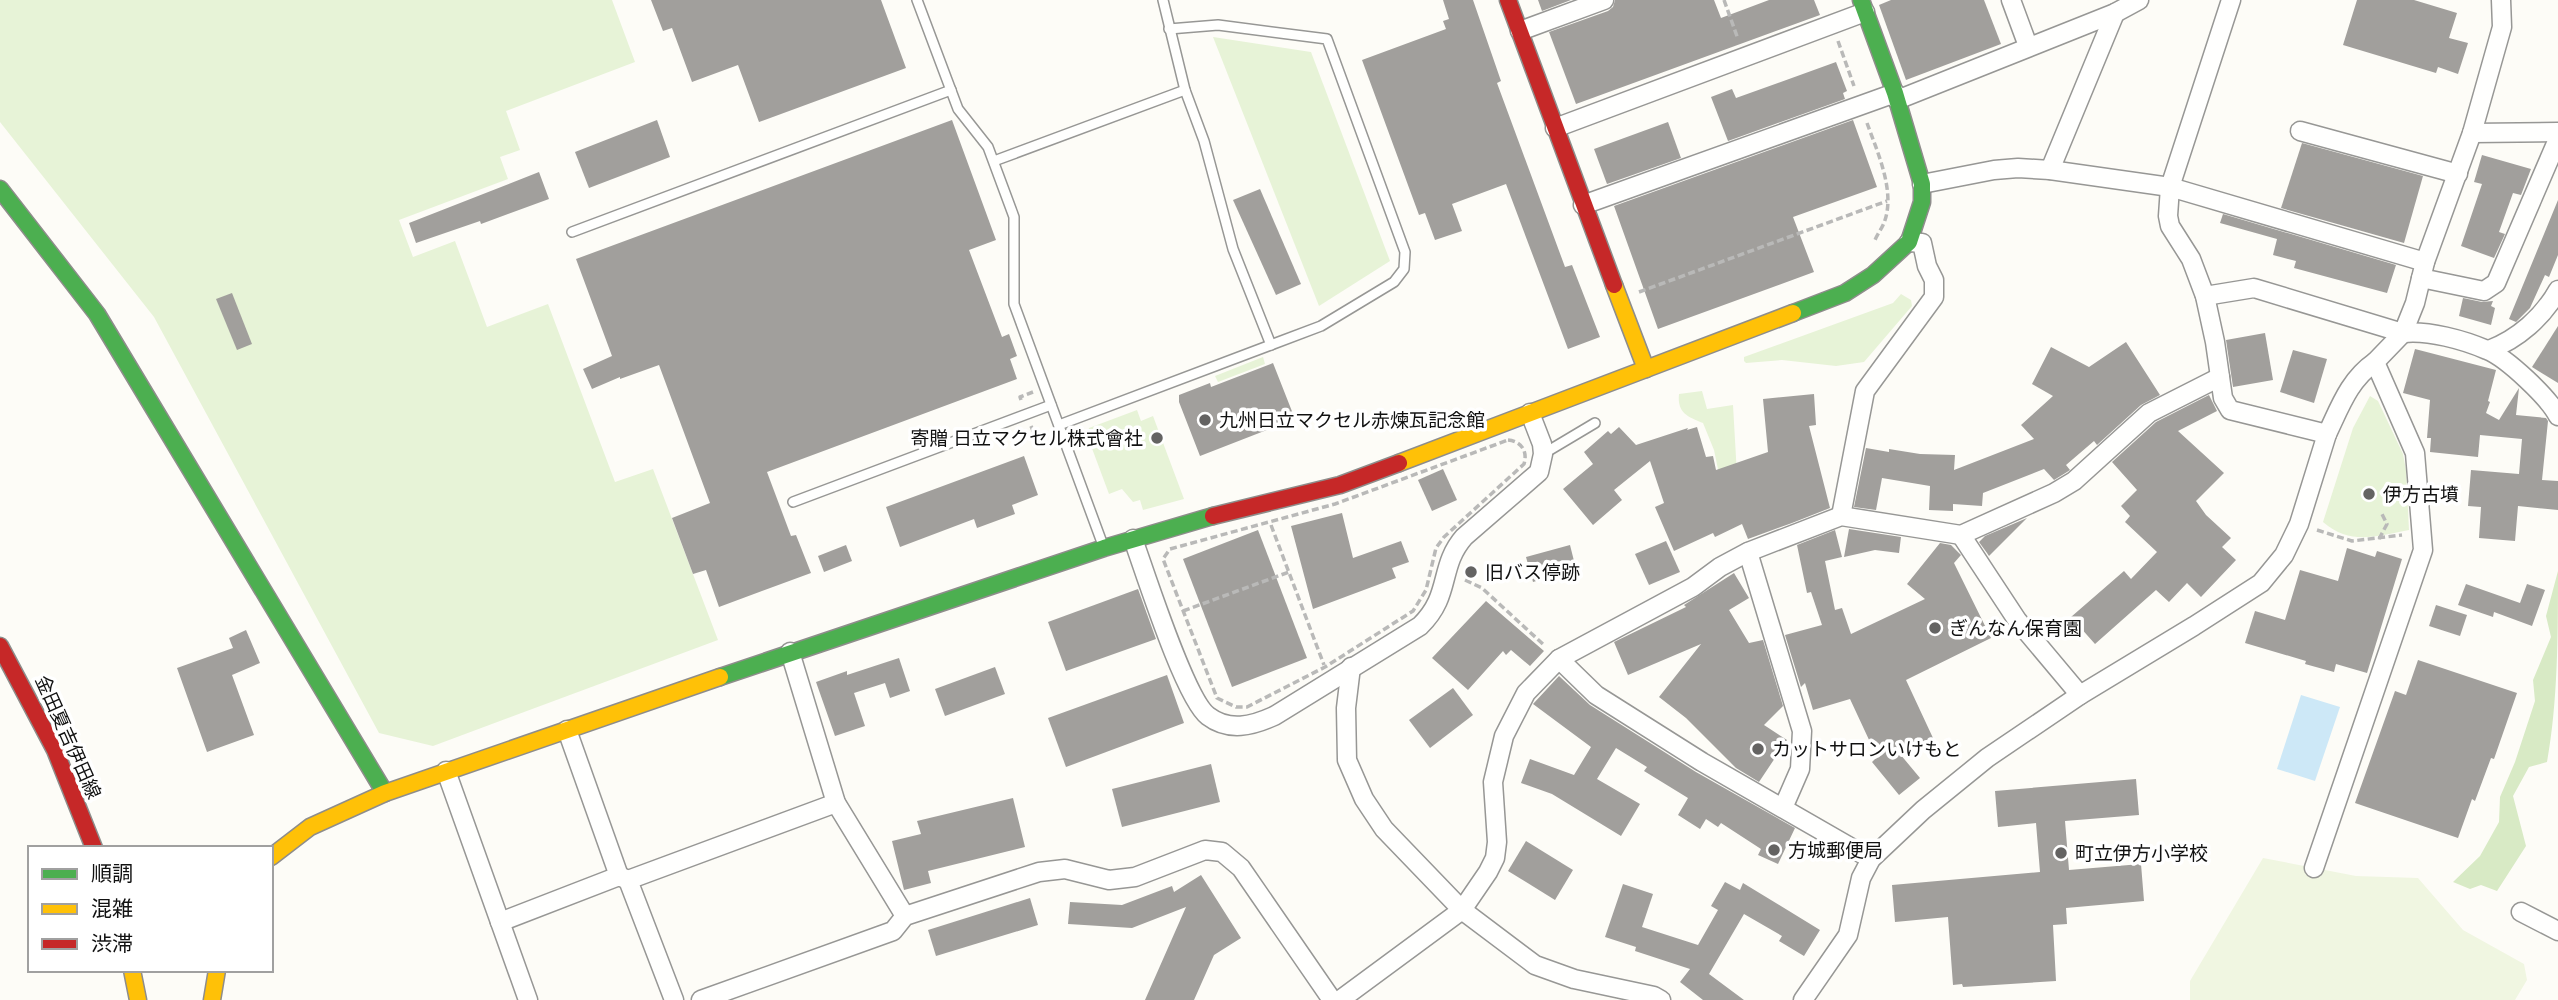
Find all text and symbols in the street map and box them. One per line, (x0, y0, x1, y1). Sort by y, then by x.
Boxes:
place label: 九州日立マクセル赤煉瓦記念館 (1219, 410, 1485, 431)
marker: 九州日立マクセル赤煉瓦記念館 (1197, 412, 1213, 428)
place label: 寄贈 日立マクセル株式會社 (910, 428, 1143, 449)
marker: 寄贈 日立マクセル株式會社 (1149, 430, 1165, 446)
place label: 伊方古墳 (2383, 484, 2459, 505)
marker: 伊方古墳 (2361, 486, 2377, 502)
place label: 旧バス停跡 (1485, 562, 1580, 583)
marker: 旧バス停跡 (1463, 564, 1479, 580)
place label: ぎんなん保育園 (1949, 618, 2082, 639)
marker: ぎんなん保育園 (1927, 620, 1943, 636)
street label: 金田夏吉伊田線 (31, 672, 105, 802)
place label: カットサロンいけもと (1772, 739, 1962, 760)
marker: カットサロンいけもと (1750, 741, 1766, 757)
place label: 方城郵便局 (1788, 840, 1883, 861)
marker: 方城郵便局 (1766, 842, 1782, 858)
place label: 町立伊方小学校 (2075, 843, 2208, 864)
marker: 町立伊方小学校 (2053, 845, 2069, 861)
legend (28, 846, 273, 972)
text: 順調 (91, 862, 133, 886)
text: 混雑 (91, 897, 133, 921)
text: 渋滞 (91, 932, 133, 956)

